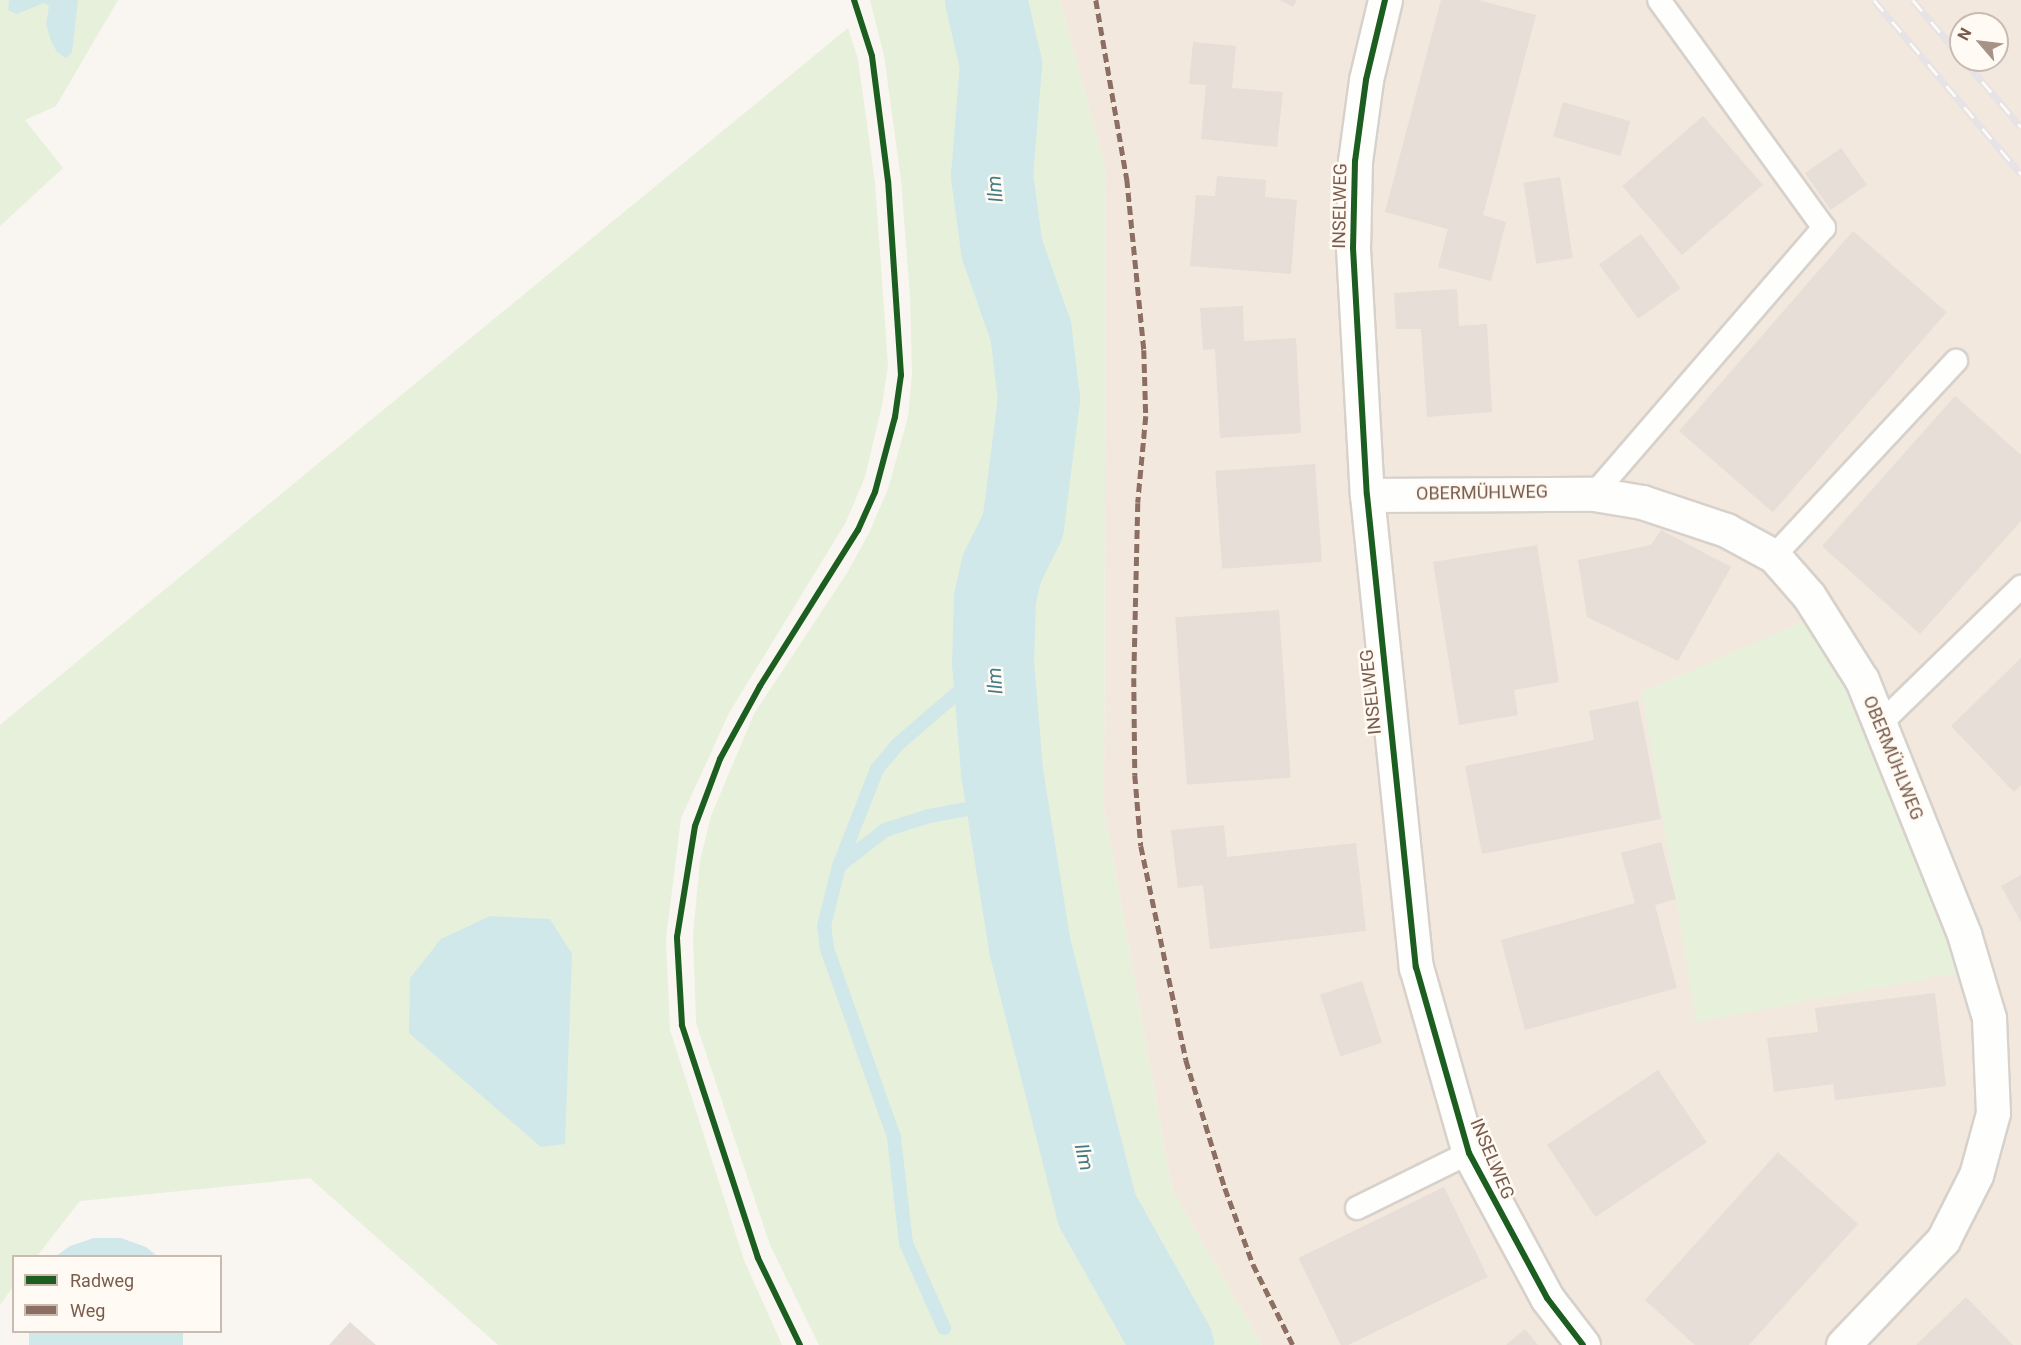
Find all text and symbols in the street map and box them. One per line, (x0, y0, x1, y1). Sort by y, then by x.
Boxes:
north arrow (1949, 12, 2009, 72)
text: N (1953, 25, 1975, 44)
street label: INSELWEG (1328, 163, 1352, 249)
water label: Ilm (982, 175, 1008, 203)
street label: OBERMÜHLWEG (1416, 481, 1548, 505)
street label: INSELWEG (1356, 648, 1386, 736)
water label: Ilm (982, 667, 1008, 695)
street label: OBERMÜHLWEG (1858, 693, 1928, 823)
street label: INSELWEG (1465, 1115, 1519, 1203)
water label: Ilm (1069, 1141, 1099, 1173)
legend (12, 1255, 222, 1333)
text: Radweg (70, 1270, 134, 1291)
text: Weg (70, 1300, 105, 1321)

